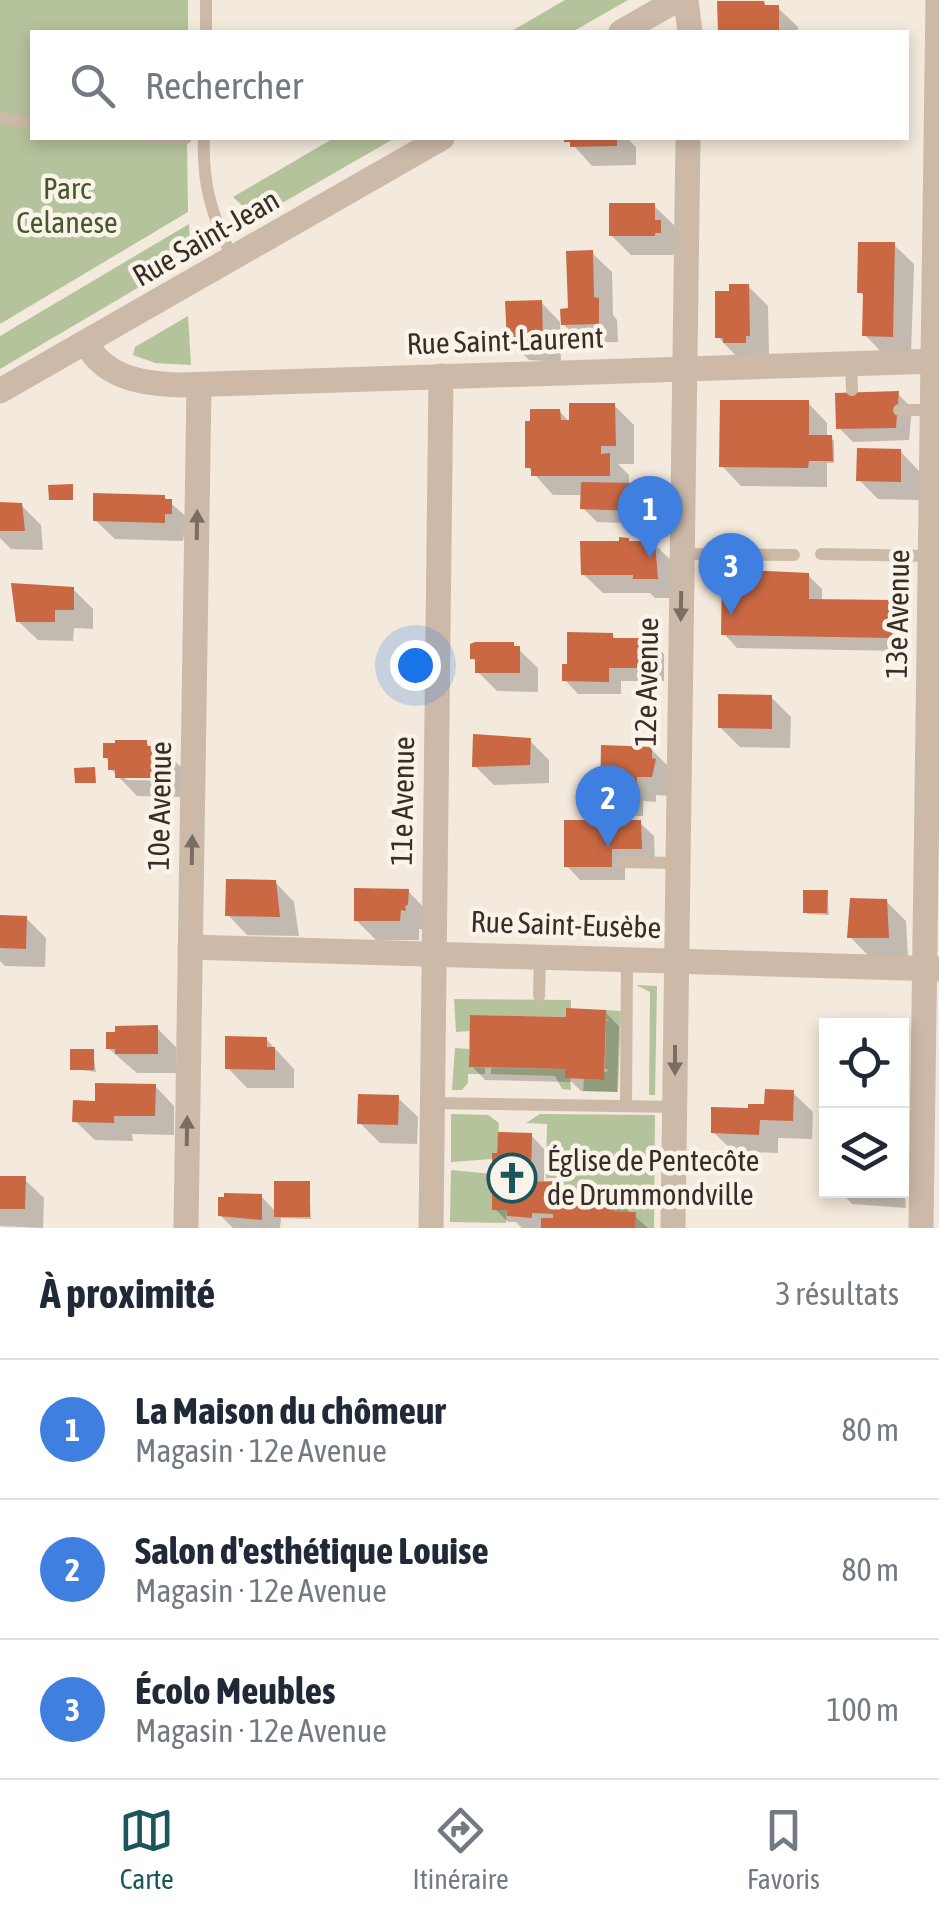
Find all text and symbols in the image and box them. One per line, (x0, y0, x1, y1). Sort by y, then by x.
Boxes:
search box (30, 30, 909, 140)
icon: search (65, 58, 120, 113)
text: Rechercher (145, 64, 303, 107)
park label: Parc Celanese (16, 171, 118, 239)
street label: Rue Saint-Jean (126, 182, 285, 293)
street label: Rue Saint-Laurent (406, 320, 604, 360)
pin: 1 (618, 476, 682, 558)
one-way arrow (189, 508, 205, 540)
pin: 3 (698, 532, 764, 615)
street label: 13e Avenue (879, 549, 915, 679)
one-way arrow (673, 590, 689, 622)
street label: 12e Avenue (628, 617, 664, 747)
your location (390, 640, 441, 691)
street label: 11e Avenue (384, 736, 420, 866)
street label: 10e Avenue (141, 741, 177, 871)
pin: 2 (576, 764, 640, 847)
one-way arrow (184, 833, 200, 865)
street label: Rue Saint-Eusèbe (470, 904, 662, 944)
map controls (819, 1018, 909, 1198)
button: locate (819, 1018, 909, 1108)
one-way arrow (667, 1044, 683, 1076)
button: layers (819, 1108, 909, 1198)
one-way arrow (180, 1114, 196, 1146)
place label: Église de Pentecôte de Drummondville (547, 1143, 759, 1211)
church icon: Église de Pentecôte de Drummondville (486, 1152, 538, 1204)
text: À proximité (40, 1269, 215, 1317)
text: 3 résultats (776, 1275, 899, 1312)
text: La Maison du chômeur (135, 1389, 445, 1432)
text: 1 (65, 1411, 80, 1448)
text: 80 m (841, 1411, 899, 1448)
text: Magasin · 12e Avenue (135, 1432, 387, 1469)
text: Salon d'esthétique Louise (135, 1529, 489, 1572)
text: 2 (65, 1551, 80, 1588)
text: 80 m (841, 1551, 899, 1588)
text: Magasin · 12e Avenue (135, 1572, 387, 1609)
text: Écolo Meubles (135, 1669, 335, 1712)
text: 3 (65, 1691, 80, 1728)
text: 100 m (826, 1691, 899, 1728)
text: Magasin · 12e Avenue (135, 1712, 387, 1749)
tab: Carte (119, 1803, 174, 1895)
tab: Itinéraire (413, 1803, 509, 1895)
tab: Favoris (747, 1803, 820, 1895)

